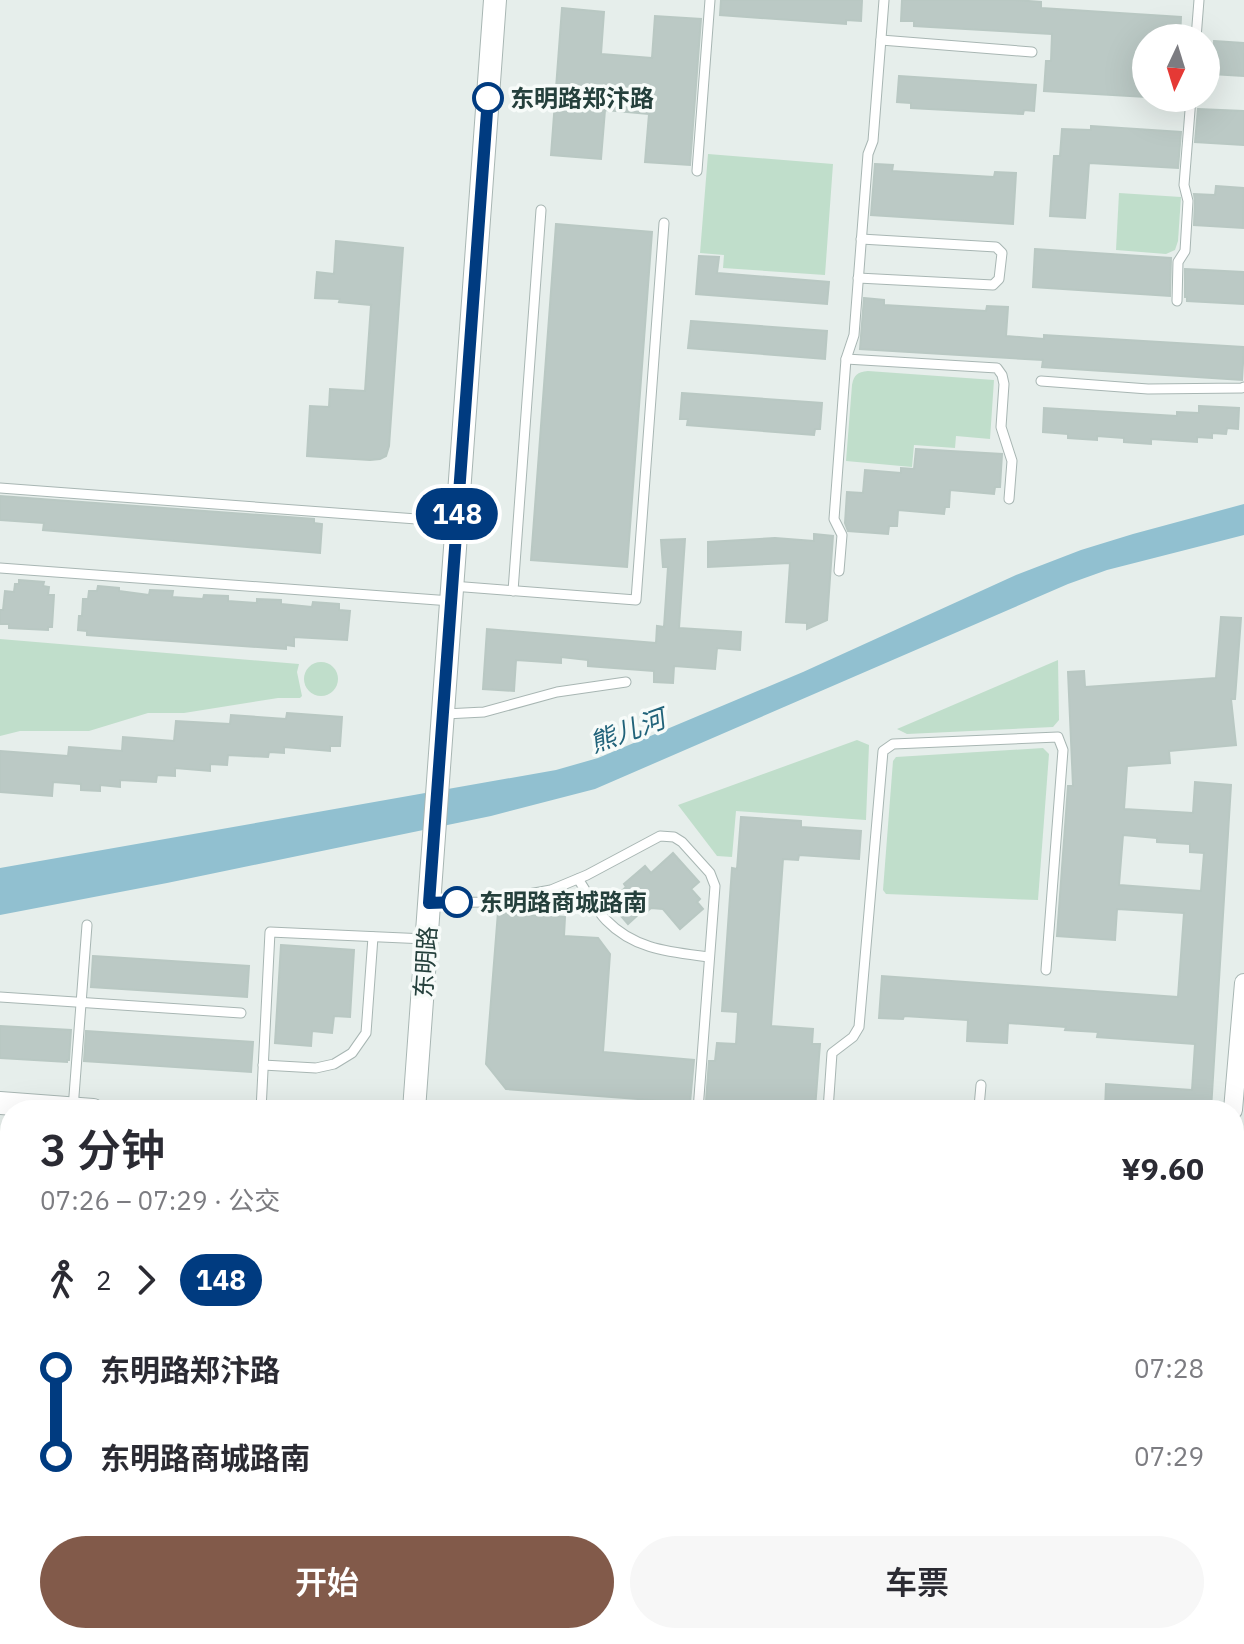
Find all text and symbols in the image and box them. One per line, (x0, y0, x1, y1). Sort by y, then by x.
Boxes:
north arrow (1132, 24, 1220, 112)
map controls (1132, 24, 1220, 112)
place label: 东明路郑汴路 (510, 82, 654, 114)
marker: 东明路郑汴路 (473, 83, 503, 113)
line badge: 148 (411, 488, 503, 540)
text: 148 (432, 495, 482, 532)
water label: 熊儿河 (585, 699, 674, 759)
place label: 东明路商城路南 (479, 886, 647, 918)
marker: 东明路商城路南 (442, 887, 472, 917)
street label: 东明路 (407, 925, 443, 999)
text: 3 分钟 (40, 1121, 165, 1178)
text: ¥9.60 (1121, 1149, 1204, 1188)
text: 07:26 – 07:29 · 公交 (40, 1183, 280, 1217)
icon: walk (40, 1258, 84, 1302)
icon: forward (124, 1258, 168, 1302)
text: 148 (196, 1261, 246, 1298)
text: 2 (96, 1263, 112, 1297)
text: 东明路郑汴路 (100, 1350, 280, 1389)
text: 07:28 (1134, 1351, 1204, 1385)
text: 东明路商城路南 (100, 1438, 310, 1477)
text: 07:29 (1134, 1439, 1204, 1473)
button: 开始 (40, 1536, 614, 1628)
button: 车票 (630, 1536, 1204, 1628)

